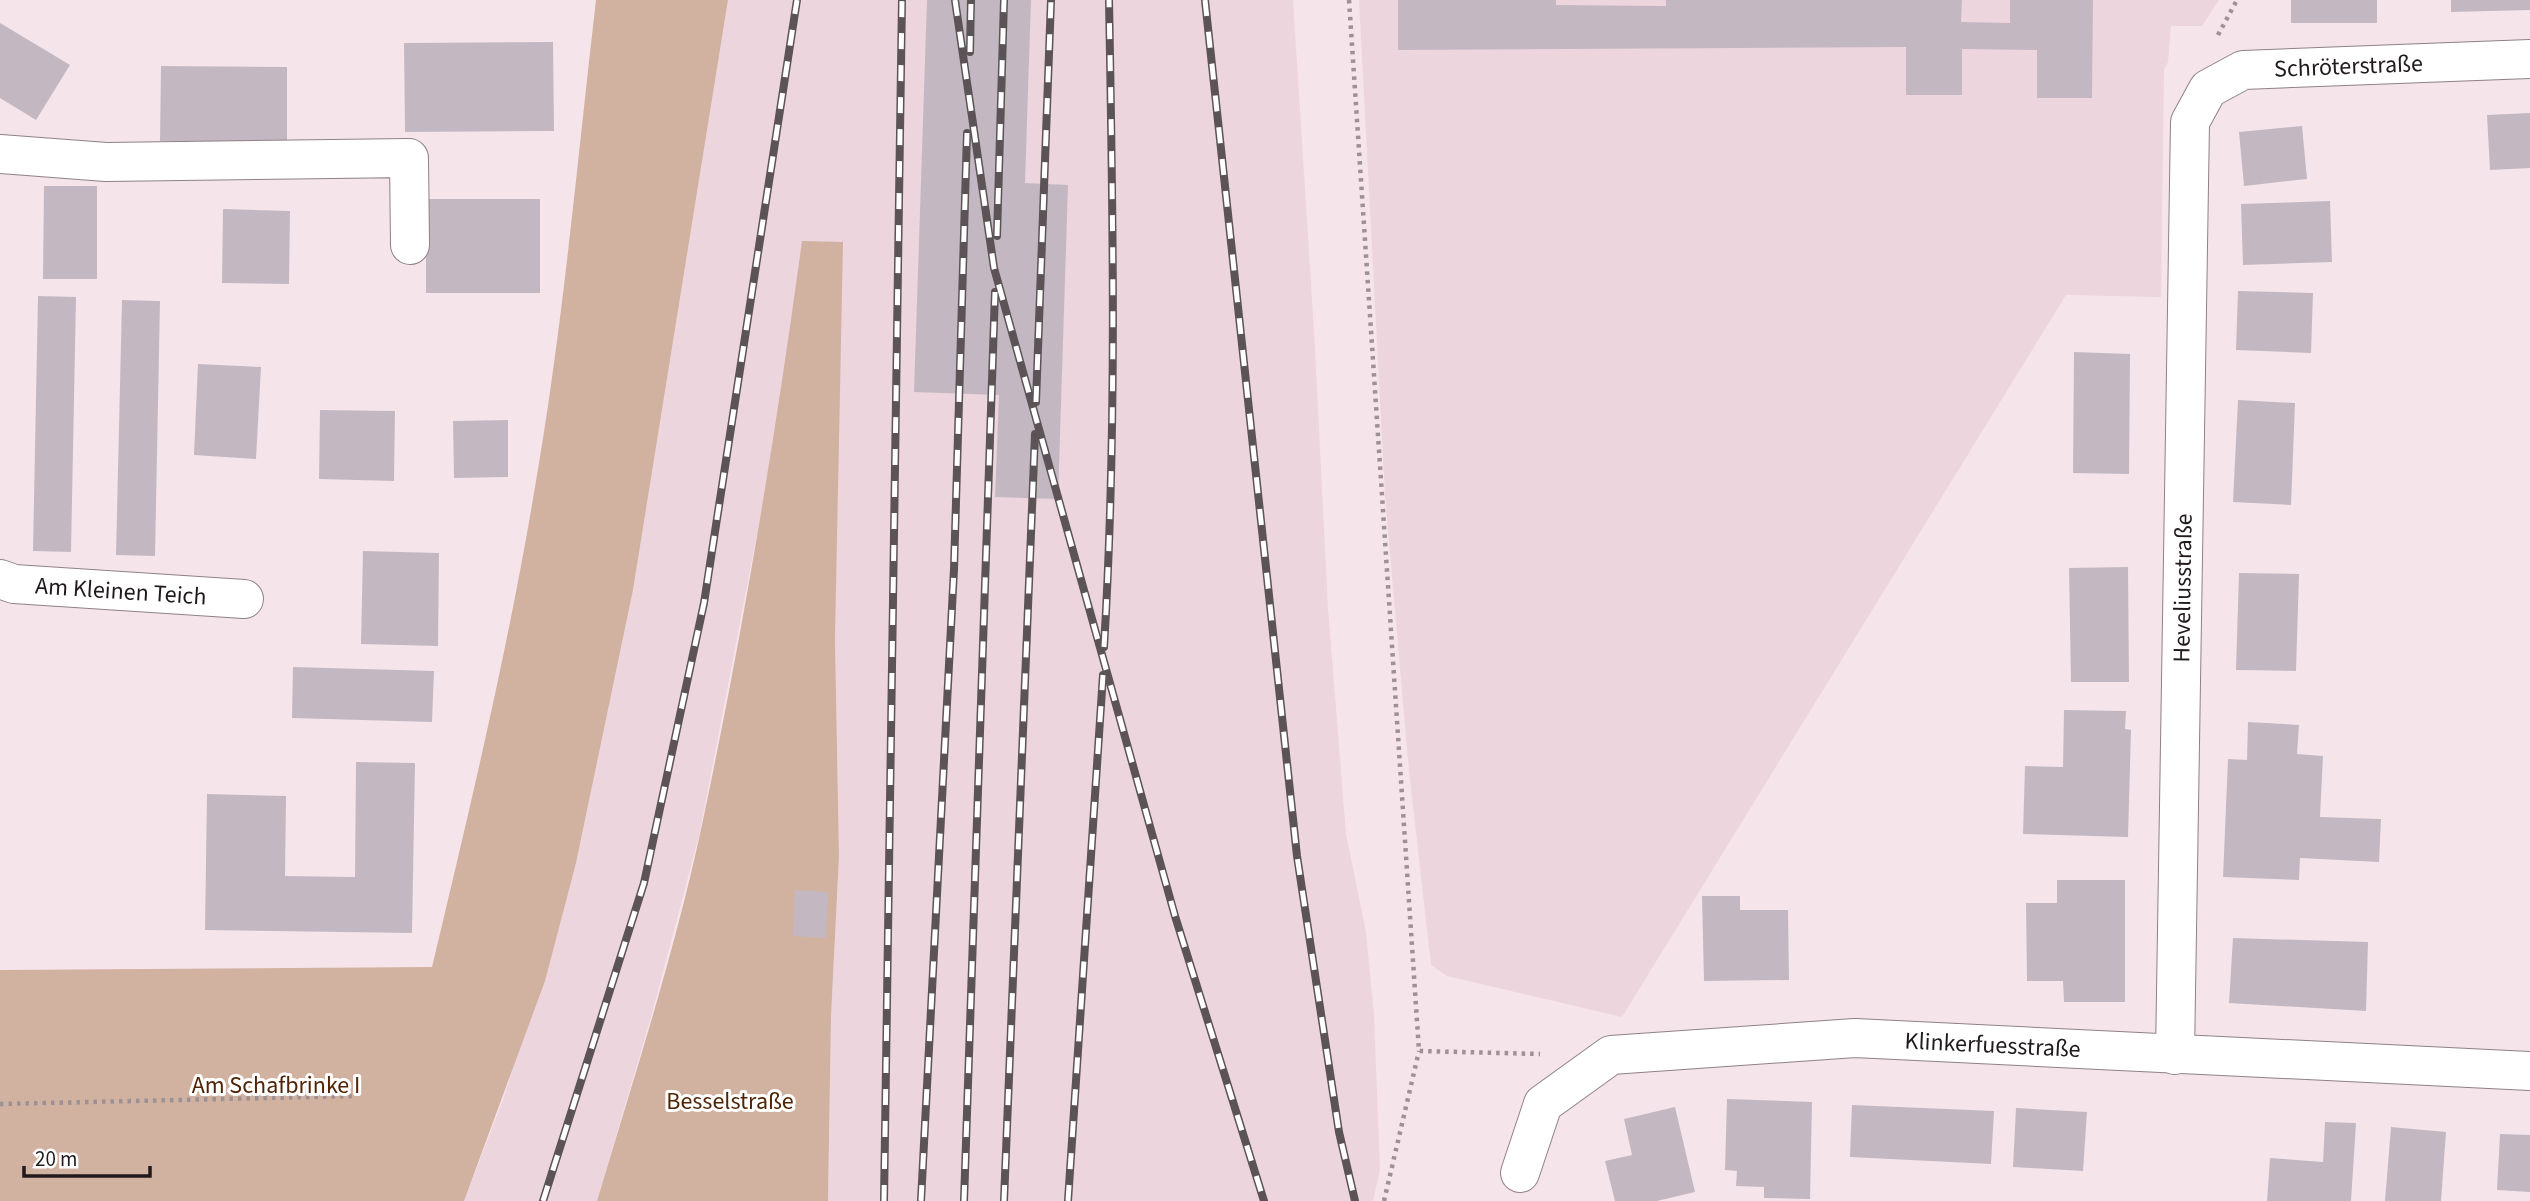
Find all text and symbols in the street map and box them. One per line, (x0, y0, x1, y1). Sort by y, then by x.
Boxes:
street label: Schröterstraße (2273, 46, 2423, 86)
street label: Heveliusstraße (2164, 513, 2201, 663)
street label: Am Kleinen Teich (34, 568, 208, 614)
street label: Klinkerfuesstraße (1904, 1023, 2082, 1067)
park label: Am Schafbrinke I (192, 1068, 360, 1103)
park label: Besselstraße (666, 1084, 794, 1119)
scale bar (24, 1134, 150, 1178)
text: 20 m (35, 1144, 77, 1174)

